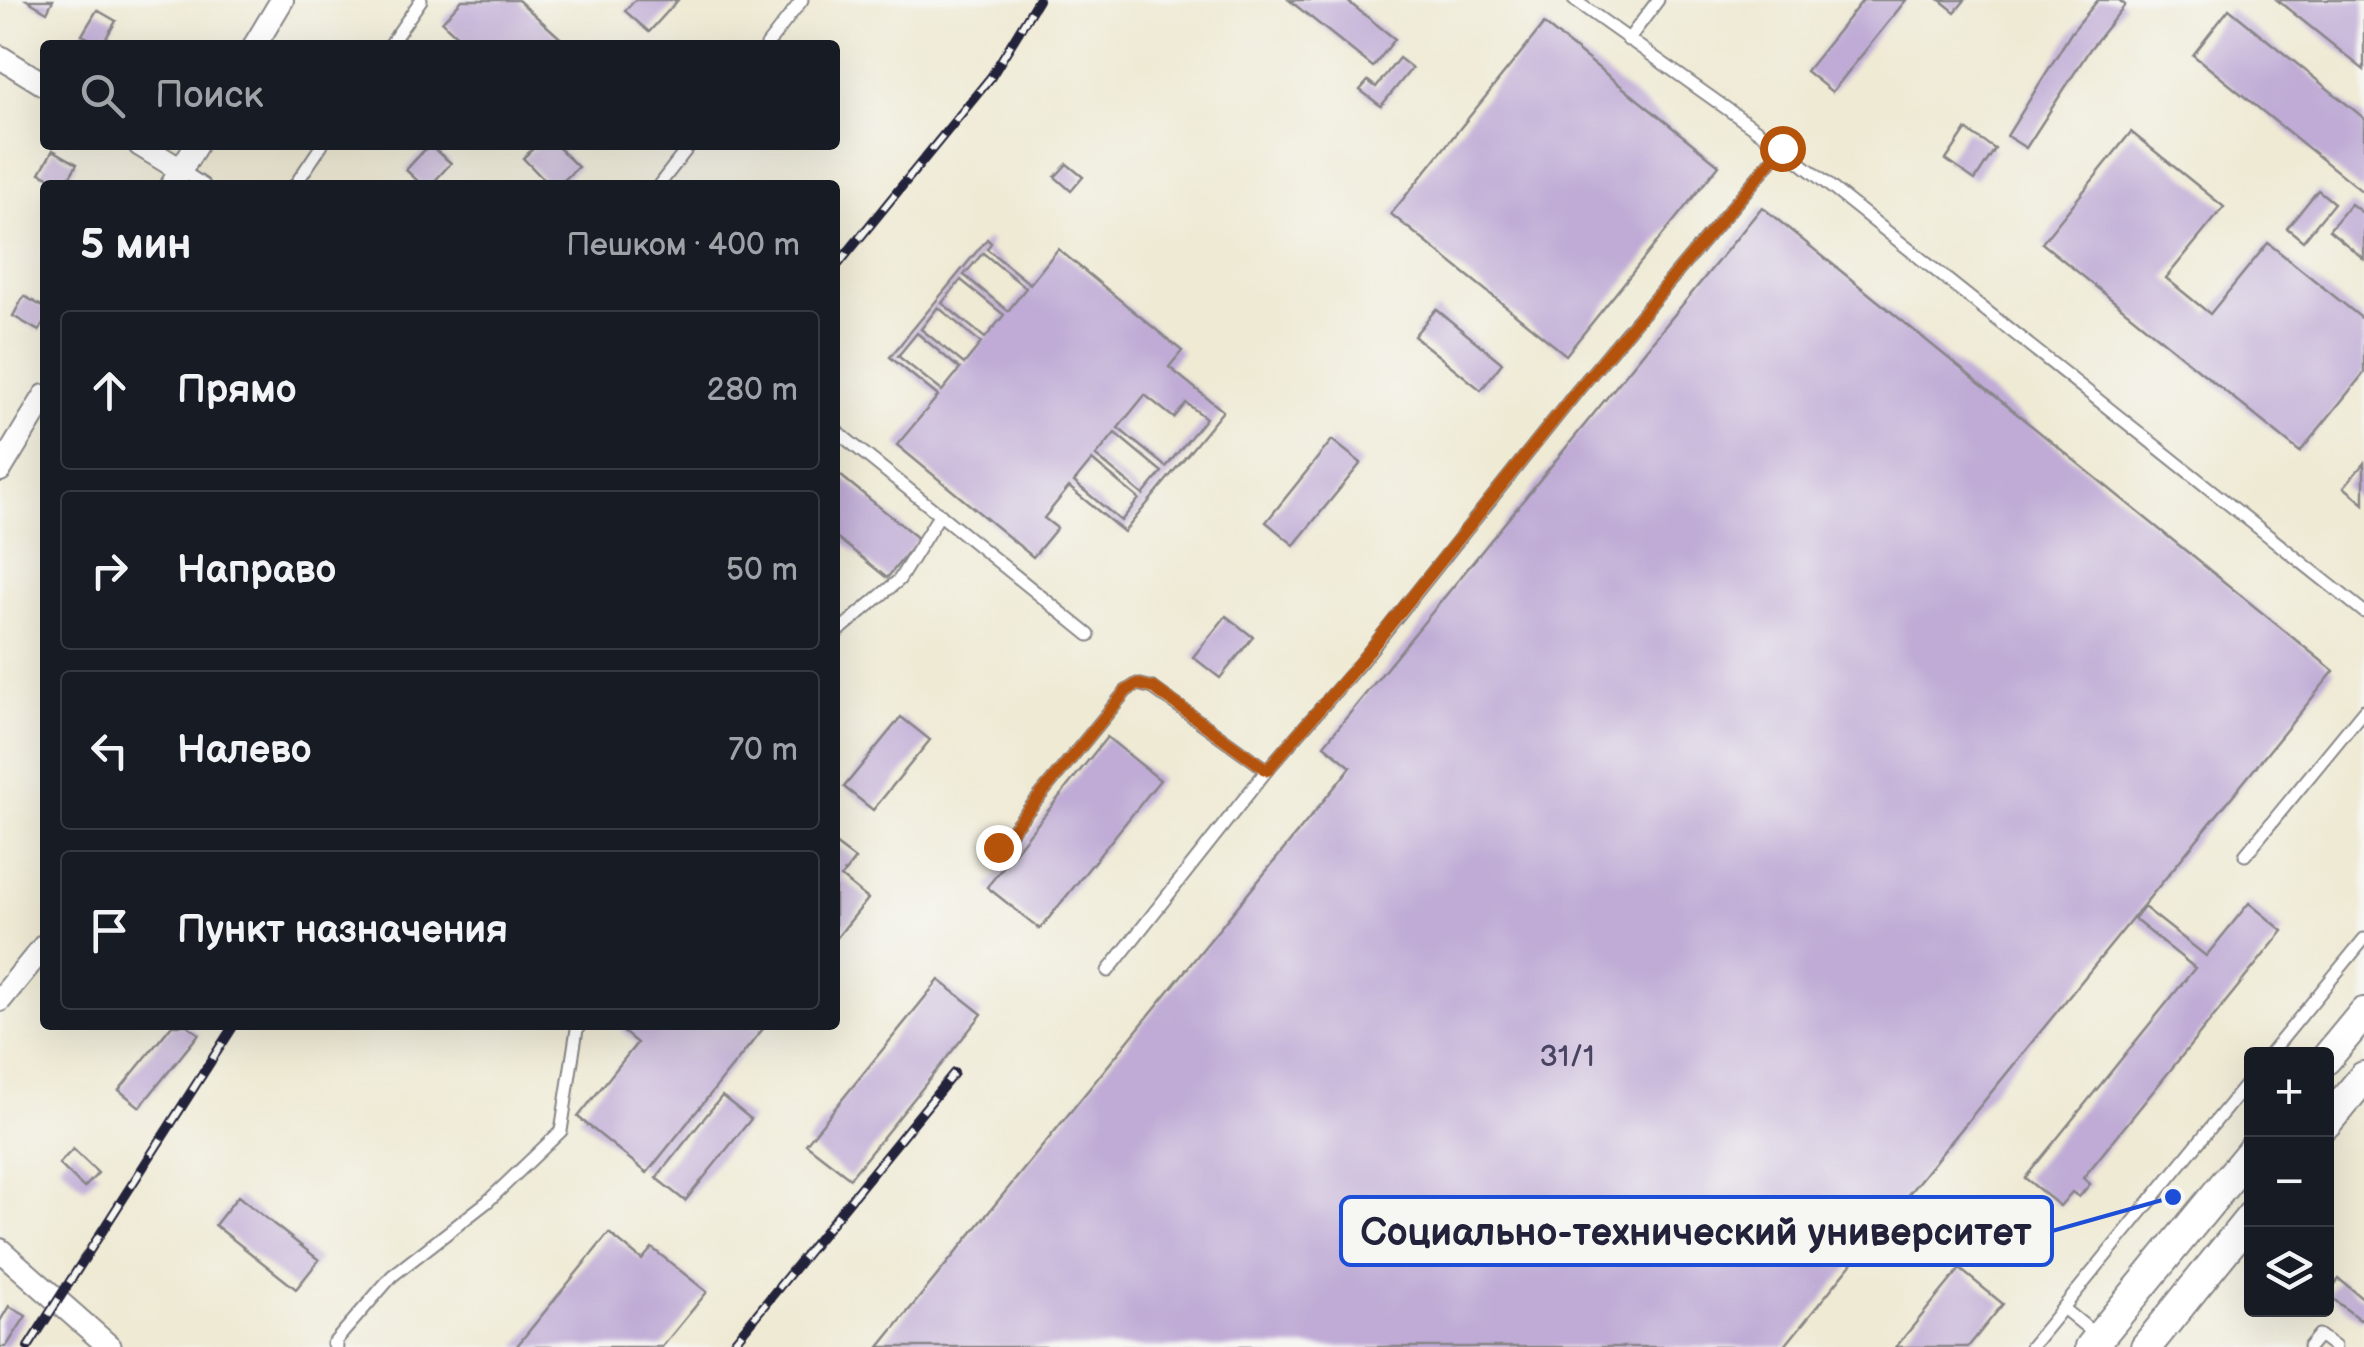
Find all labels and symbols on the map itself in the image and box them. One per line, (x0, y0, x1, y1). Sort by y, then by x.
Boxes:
route start (1760, 126, 1806, 172)
route end (976, 825, 1022, 871)
house number: 31/1 (1539, 1039, 1595, 1075)
callout: Социально-технический университет (1341, 1197, 2052, 1265)
text: Социально-технический университет (1360, 1211, 2032, 1256)

